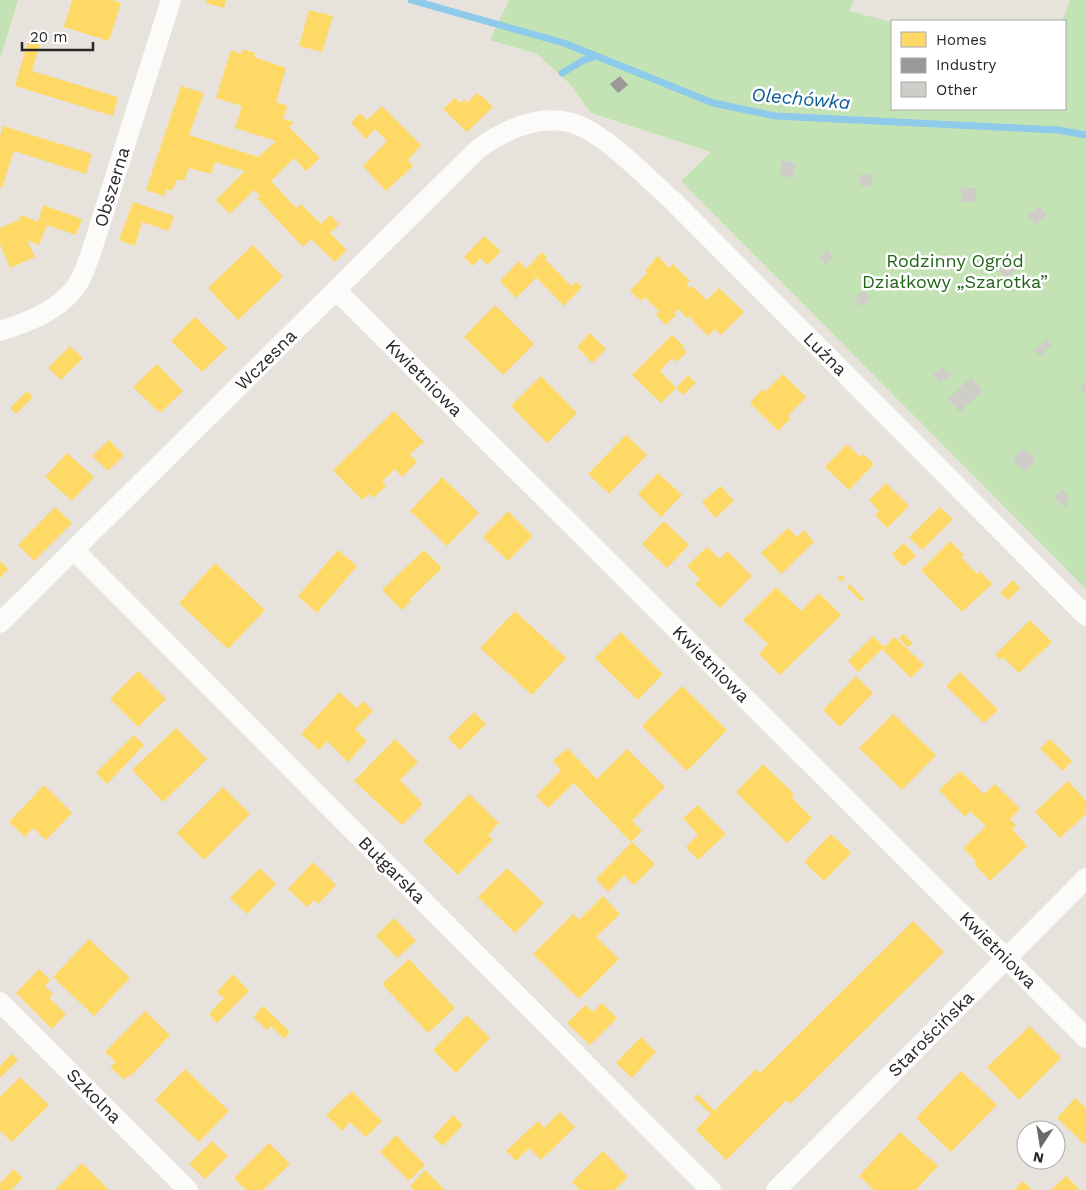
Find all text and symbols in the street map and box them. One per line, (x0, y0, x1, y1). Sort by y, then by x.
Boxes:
scale bar (22, 20, 94, 52)
legend (891, 20, 1066, 110)
text: 20 m (30, 28, 68, 46)
text: Homes (936, 31, 987, 49)
text: Industry (936, 56, 997, 74)
text: Other (936, 81, 978, 99)
water label: Olechówka (750, 83, 852, 114)
street label: Obszerna (89, 144, 134, 229)
park label: Rodzinny Ogród Działkowy „Szarotka” (862, 250, 1048, 292)
street label: Wczesna (231, 325, 300, 394)
street label: Luźna (799, 328, 851, 380)
street label: Kwietniowa (382, 335, 467, 420)
street label: Kwietniowa (669, 621, 754, 706)
street label: Bułgarska (355, 832, 430, 907)
street label: Kwietniowa (956, 907, 1041, 992)
street label: Starościńska (884, 987, 978, 1081)
street label: Szkolna (63, 1064, 126, 1127)
north arrow (1016, 1120, 1066, 1170)
text: N (1032, 1149, 1045, 1167)

